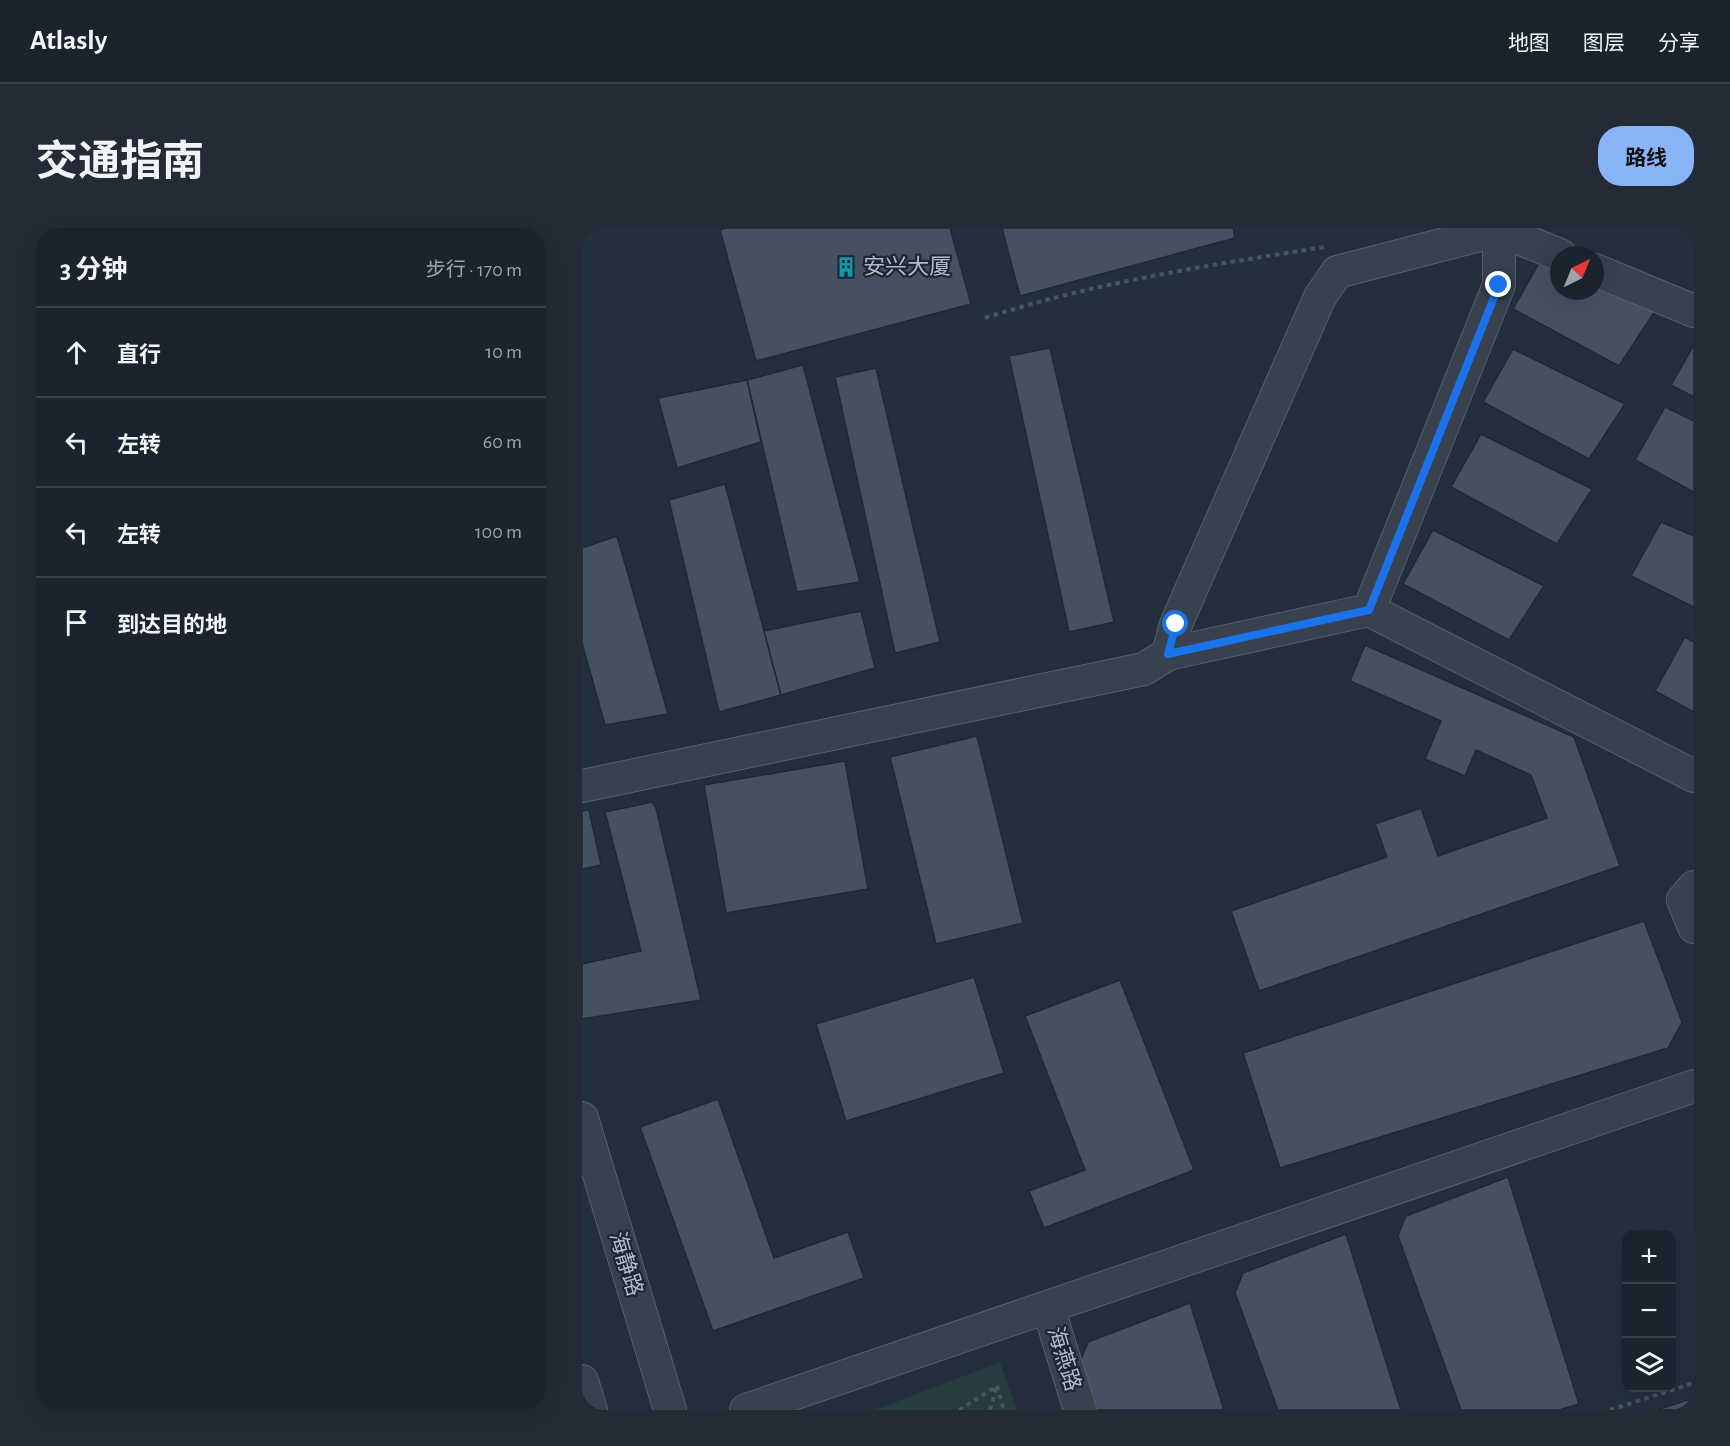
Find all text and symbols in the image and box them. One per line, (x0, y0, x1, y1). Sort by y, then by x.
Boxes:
text: Atlasly (30, 27, 107, 55)
text: 地图 (1508, 33, 1550, 54)
text: 图层 (1583, 33, 1625, 54)
text: 分享 (1658, 33, 1700, 54)
button: 路线 (1598, 126, 1694, 186)
text: 交通指南 (36, 141, 204, 183)
north arrow (1550, 246, 1604, 300)
building icon: 安兴大厦 (834, 255, 858, 279)
place label: 安兴大厦 (863, 255, 951, 278)
text: 3 分钟 (60, 257, 127, 283)
text: 步行 · 170 m (426, 260, 522, 280)
route end (1485, 271, 1511, 297)
icon: ahead (60, 336, 93, 369)
text: 10 m (485, 342, 522, 362)
text: 直行 (117, 344, 161, 366)
icon: left (60, 426, 93, 459)
text: 60 m (483, 432, 522, 452)
text: 左转 (117, 434, 161, 456)
icon: left (60, 516, 93, 549)
text: 100 m (475, 522, 522, 542)
text: 左转 (117, 524, 161, 546)
icon: arrive (60, 606, 93, 639)
route start (1162, 610, 1188, 636)
text: 到达目的地 (117, 614, 227, 636)
street label: 海静路 (606, 1229, 647, 1299)
map controls (1622, 1230, 1676, 1392)
button: + (1622, 1230, 1676, 1284)
button: − (1622, 1284, 1676, 1338)
street label: 海燕路 (1044, 1324, 1085, 1394)
button: layers (1622, 1338, 1676, 1392)

